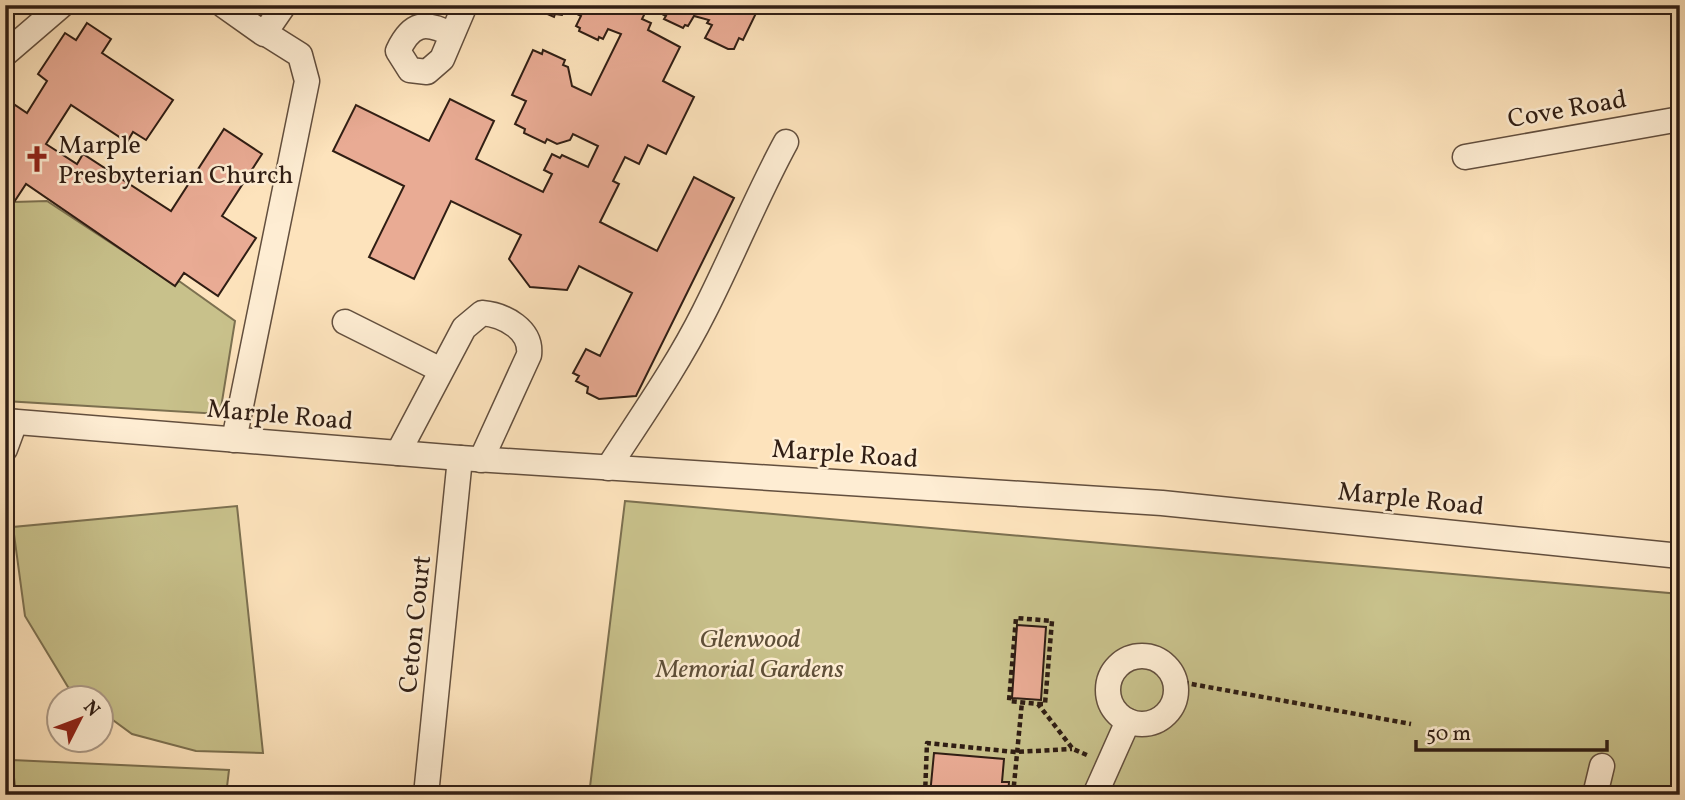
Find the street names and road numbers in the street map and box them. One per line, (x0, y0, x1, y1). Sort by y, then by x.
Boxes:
street label: Cove Road (1505, 82, 1630, 138)
street label: Marple Road (205, 392, 354, 440)
street label: Marple Road (770, 432, 919, 478)
street label: Marple Road (1336, 474, 1486, 526)
street label: Ceton Court (391, 554, 441, 695)

